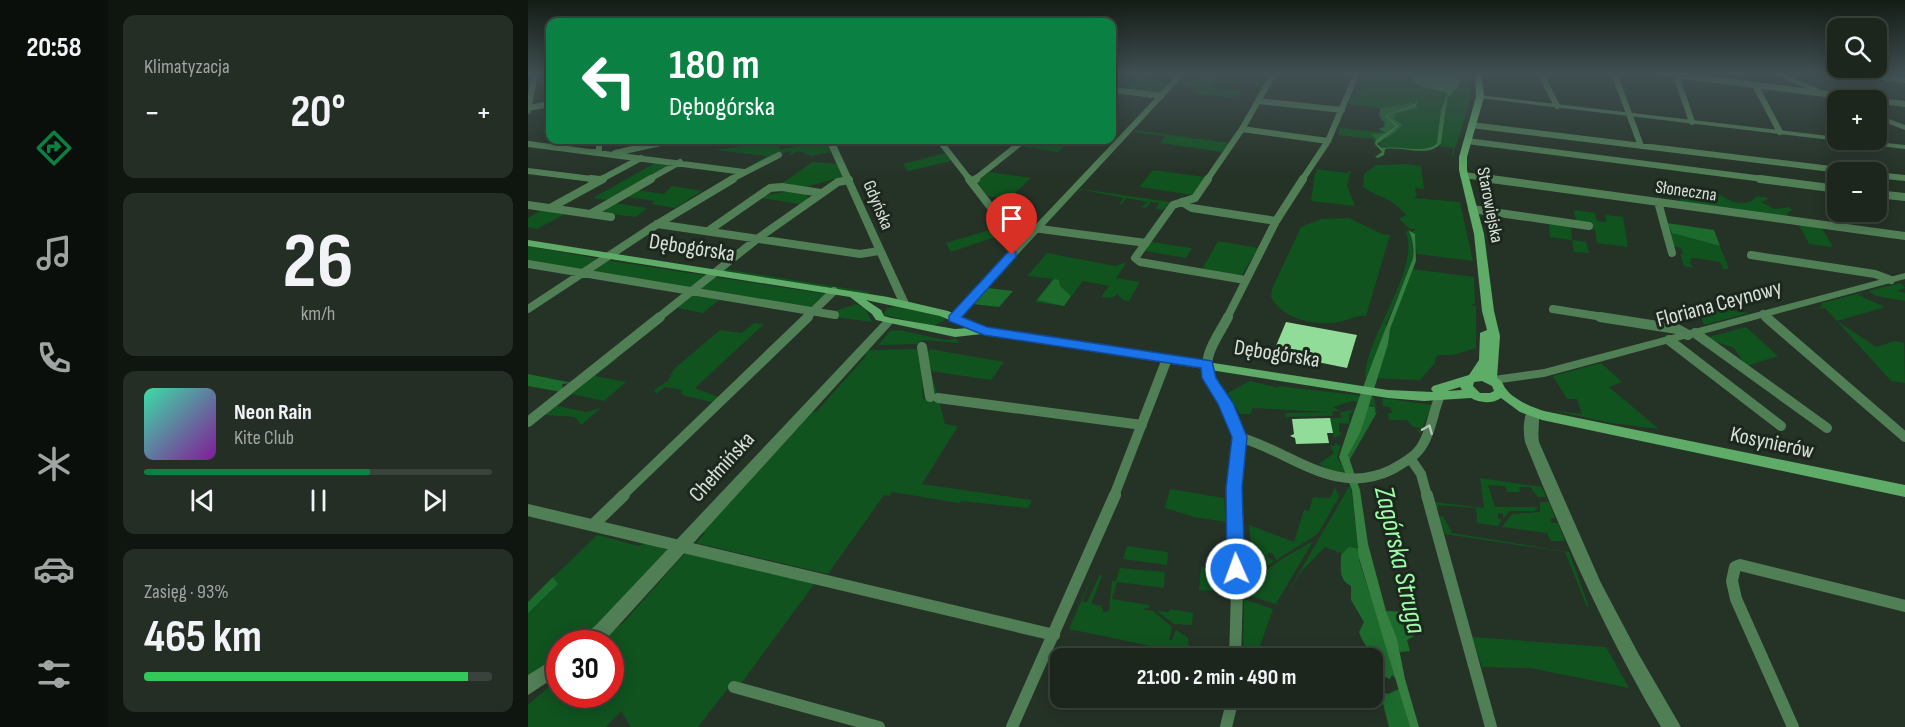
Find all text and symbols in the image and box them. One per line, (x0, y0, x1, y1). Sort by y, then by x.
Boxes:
map controls (1827, 18, 1887, 222)
button: search (1827, 18, 1887, 78)
text: 20:58 (27, 32, 81, 64)
text: 180 m (669, 40, 760, 91)
icon: left (570, 42, 648, 120)
text: Klimatyzacja (144, 55, 230, 79)
text: 20° (290, 85, 346, 140)
button: + (1827, 90, 1887, 150)
text: Dębogórska (669, 91, 775, 123)
text: − (144, 93, 160, 133)
text: + (476, 93, 492, 133)
icon: directions (33, 127, 75, 169)
button: − (1827, 162, 1887, 222)
street label: Starowiejska (1472, 165, 1508, 245)
street label: Słoneczna (1654, 176, 1718, 206)
street label: Gdyńska (858, 177, 898, 233)
pin (986, 193, 1037, 255)
icon: arrive (995, 202, 1028, 235)
text: 26 (283, 216, 353, 309)
street label: Dębogórska (647, 228, 737, 268)
icon: music (33, 232, 75, 274)
street label: Floriana Ceynowy (1653, 274, 1785, 334)
text: km/h (301, 302, 335, 326)
street label: Dębogórska (1232, 334, 1322, 374)
icon: phone (33, 337, 75, 379)
text: Neon Rain (234, 399, 312, 426)
street label: Kosynierów (1728, 421, 1816, 465)
one-way arrow (1421, 424, 1433, 435)
text: Kite Club (234, 426, 294, 450)
street label: Chełmińska (683, 426, 761, 508)
icon: climate (33, 443, 75, 485)
water label: Zagórska Struga (1367, 482, 1433, 638)
icon: previous (186, 484, 219, 517)
icon: pause (302, 484, 335, 517)
icon: next (418, 484, 451, 517)
position arrow (1204, 537, 1268, 601)
icon: car (33, 548, 75, 590)
text: Zasięg · 93% (144, 580, 229, 604)
text: 465 km (144, 610, 262, 665)
speed limit sign: 30 (546, 630, 624, 708)
icon: filters (33, 653, 75, 695)
text: 21:00 · 2 min · 490 m (1137, 664, 1296, 691)

